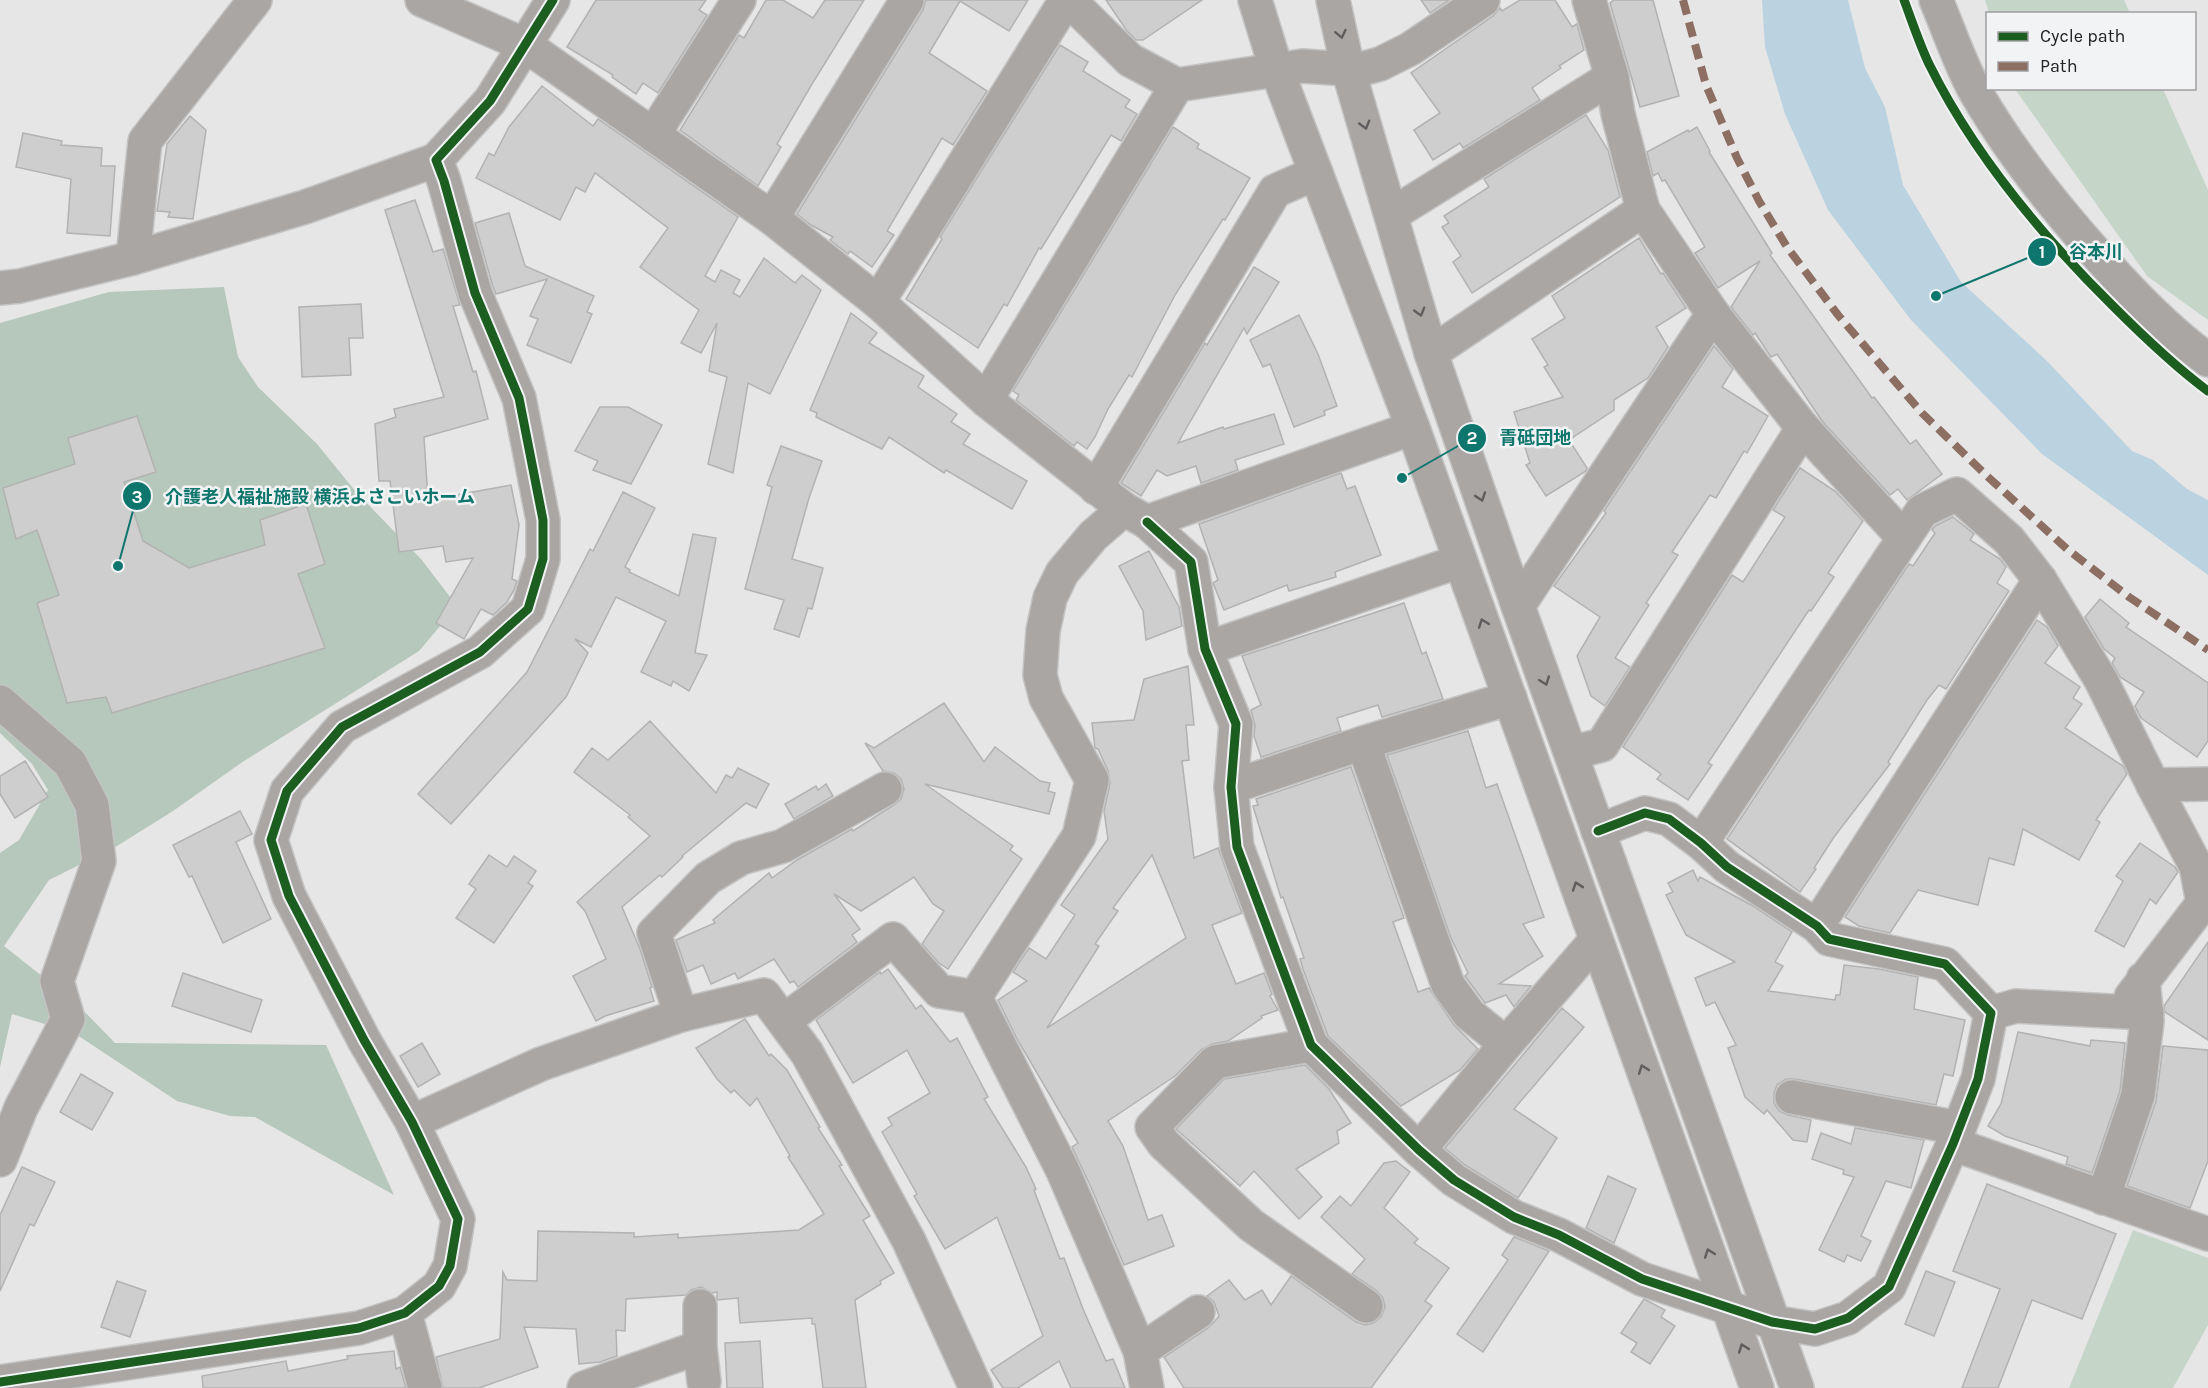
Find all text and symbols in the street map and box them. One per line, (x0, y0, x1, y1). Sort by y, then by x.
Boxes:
legend (1986, 12, 2196, 90)
text: Cycle path (2040, 25, 2125, 47)
one-way arrow (1333, 29, 1346, 39)
text: Path (2040, 55, 2078, 77)
one-way arrow (1358, 119, 1370, 130)
callout: 谷本川 (2027, 234, 2135, 270)
text: 1 (2039, 241, 2045, 263)
text: 谷本川 (2069, 241, 2123, 263)
one-way arrow (1413, 306, 1425, 317)
callout: 青砥団地 (1457, 420, 1583, 456)
text: 2 (1467, 427, 1477, 449)
text: 青砥団地 (1499, 427, 1571, 449)
callout: 介護老人福祉施設 横浜よさこいホーム (122, 478, 487, 514)
text: 3 (131, 486, 143, 508)
text: 介護老人福祉施設 横浜よさこいホーム (165, 486, 475, 508)
one-way arrow (1473, 491, 1486, 502)
one-way arrow (1477, 618, 1490, 629)
one-way arrow (1537, 676, 1550, 686)
one-way arrow (1572, 881, 1585, 892)
one-way arrow (1637, 1064, 1650, 1075)
one-way arrow (1704, 1248, 1716, 1259)
one-way arrow (1738, 1343, 1751, 1354)

